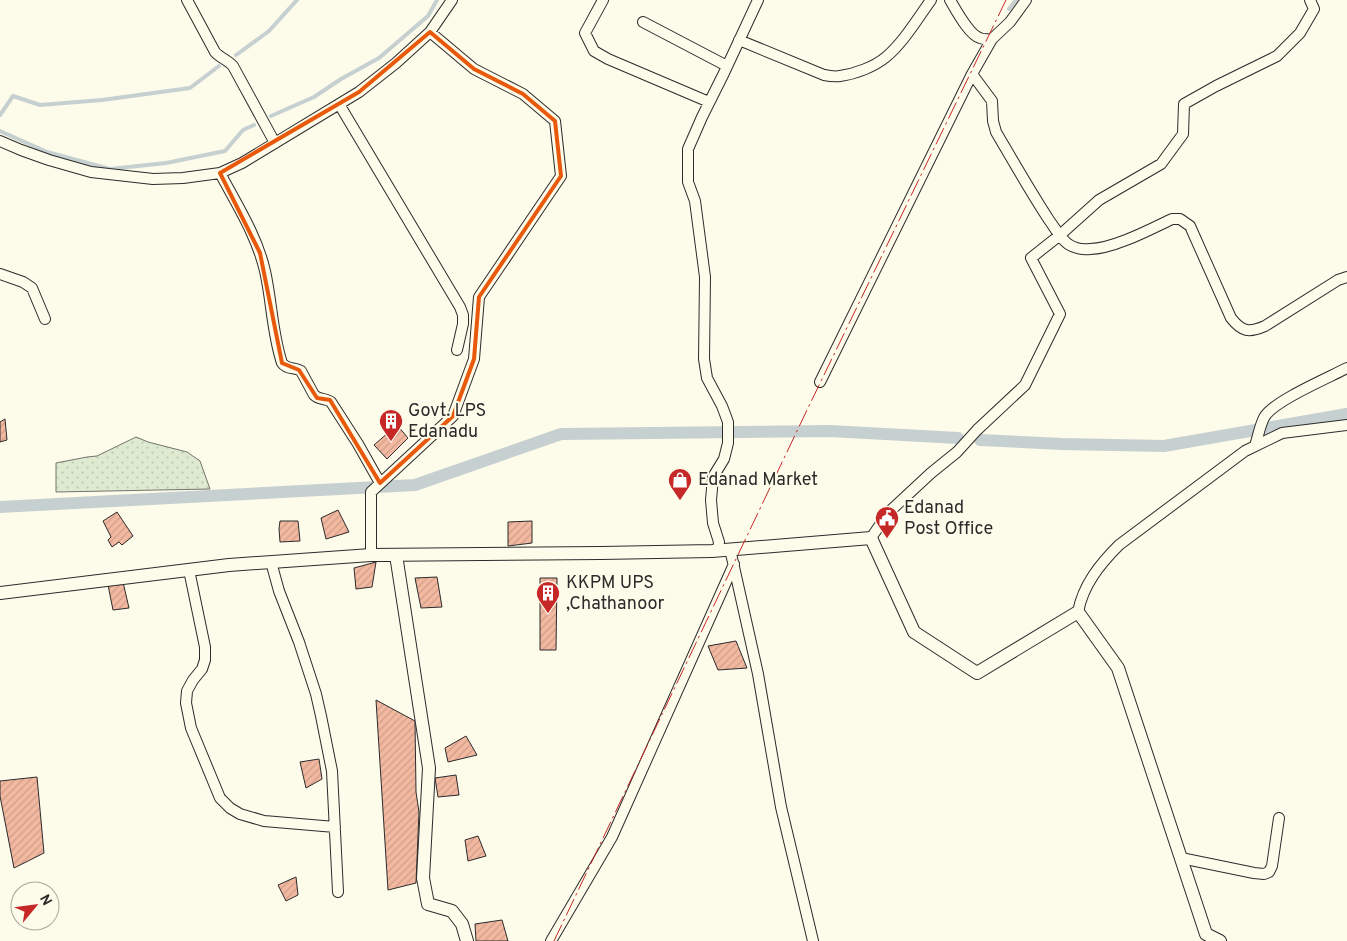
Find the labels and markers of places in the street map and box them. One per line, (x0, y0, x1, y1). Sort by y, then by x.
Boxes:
place label: Govt. LPS Edanadu (408, 400, 486, 444)
building icon: Govt. LPS Edanadu (378, 408, 404, 442)
shop icon: Edanad Market (667, 467, 693, 501)
place label: Edanad Market (698, 469, 818, 492)
place label: Edanad Post Office (904, 497, 993, 541)
public building icon: Edanad Post Office (874, 505, 900, 539)
place label: KKPM UPS ,Chathanoor (566, 572, 664, 616)
building icon: KKPM UPS ,Chathanoor (535, 580, 561, 614)

